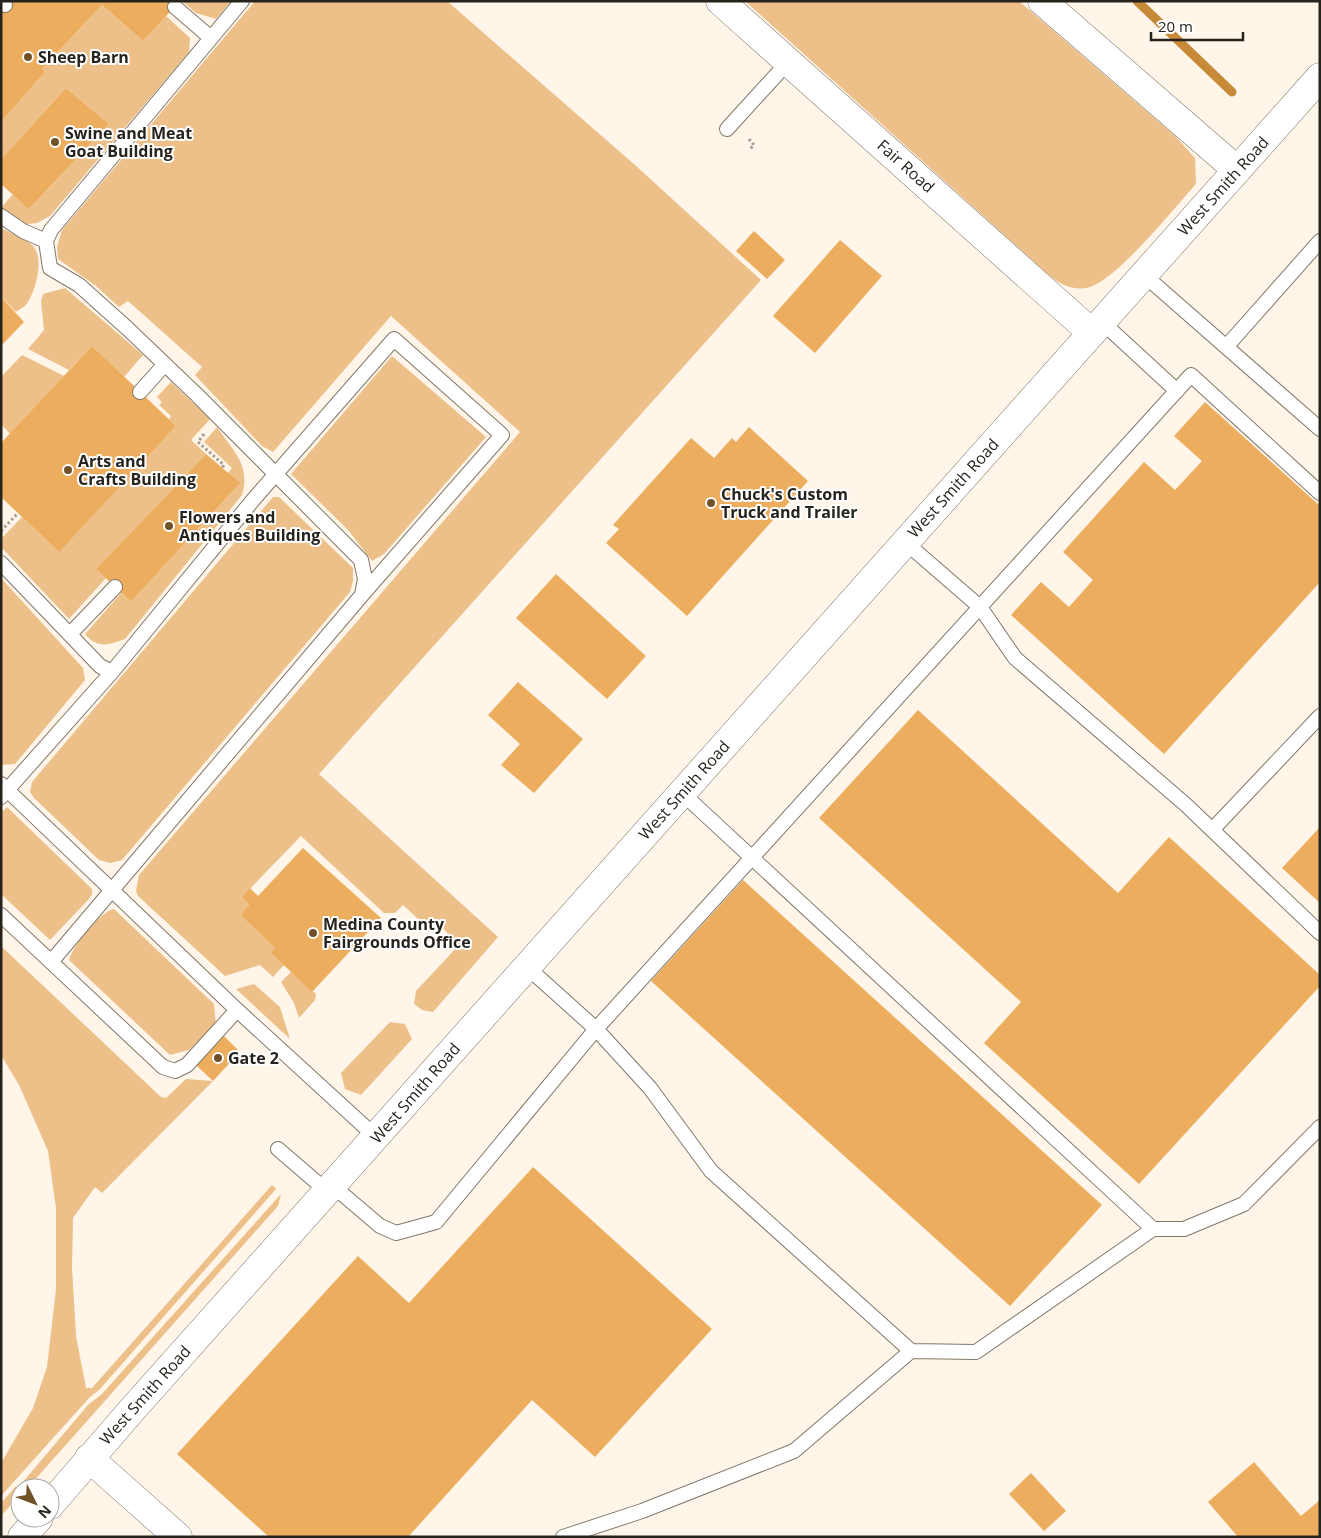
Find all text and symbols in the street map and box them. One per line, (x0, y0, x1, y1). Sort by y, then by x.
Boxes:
scale bar (1151, 10, 1244, 42)
text: 20 m (1158, 16, 1193, 36)
place label: Sheep Barn (38, 46, 129, 68)
marker: Sheep Barn (22, 51, 34, 63)
place label: Swine and Meat Goat Building (65, 122, 192, 162)
street label: West Smith Road (1172, 132, 1274, 240)
street label: Fair Road (873, 134, 939, 198)
marker: Swine and Meat Goat Building (49, 136, 61, 148)
street label: West Smith Road (902, 434, 1004, 542)
place label: Arts and Crafts Building (78, 450, 196, 490)
marker: Arts and Crafts Building (62, 464, 74, 476)
place label: Chuck's Custom Truck and Trailer (721, 483, 858, 523)
marker: Chuck's Custom Truck and Trailer (705, 497, 717, 509)
place label: Flowers and Antiques Building (179, 506, 320, 546)
marker: Flowers and Antiques Building (163, 520, 175, 532)
street label: West Smith Road (633, 736, 735, 844)
place label: Medina County Fairgrounds Office (323, 913, 471, 953)
marker: Medina County Fairgrounds Office (307, 927, 319, 939)
street label: West Smith Road (365, 1038, 465, 1148)
place label: Gate 2 (228, 1047, 279, 1069)
marker: Gate 2 (212, 1052, 224, 1064)
street label: West Smith Road (94, 1341, 196, 1449)
north arrow (10, 1478, 60, 1528)
text: N (34, 1501, 56, 1523)

